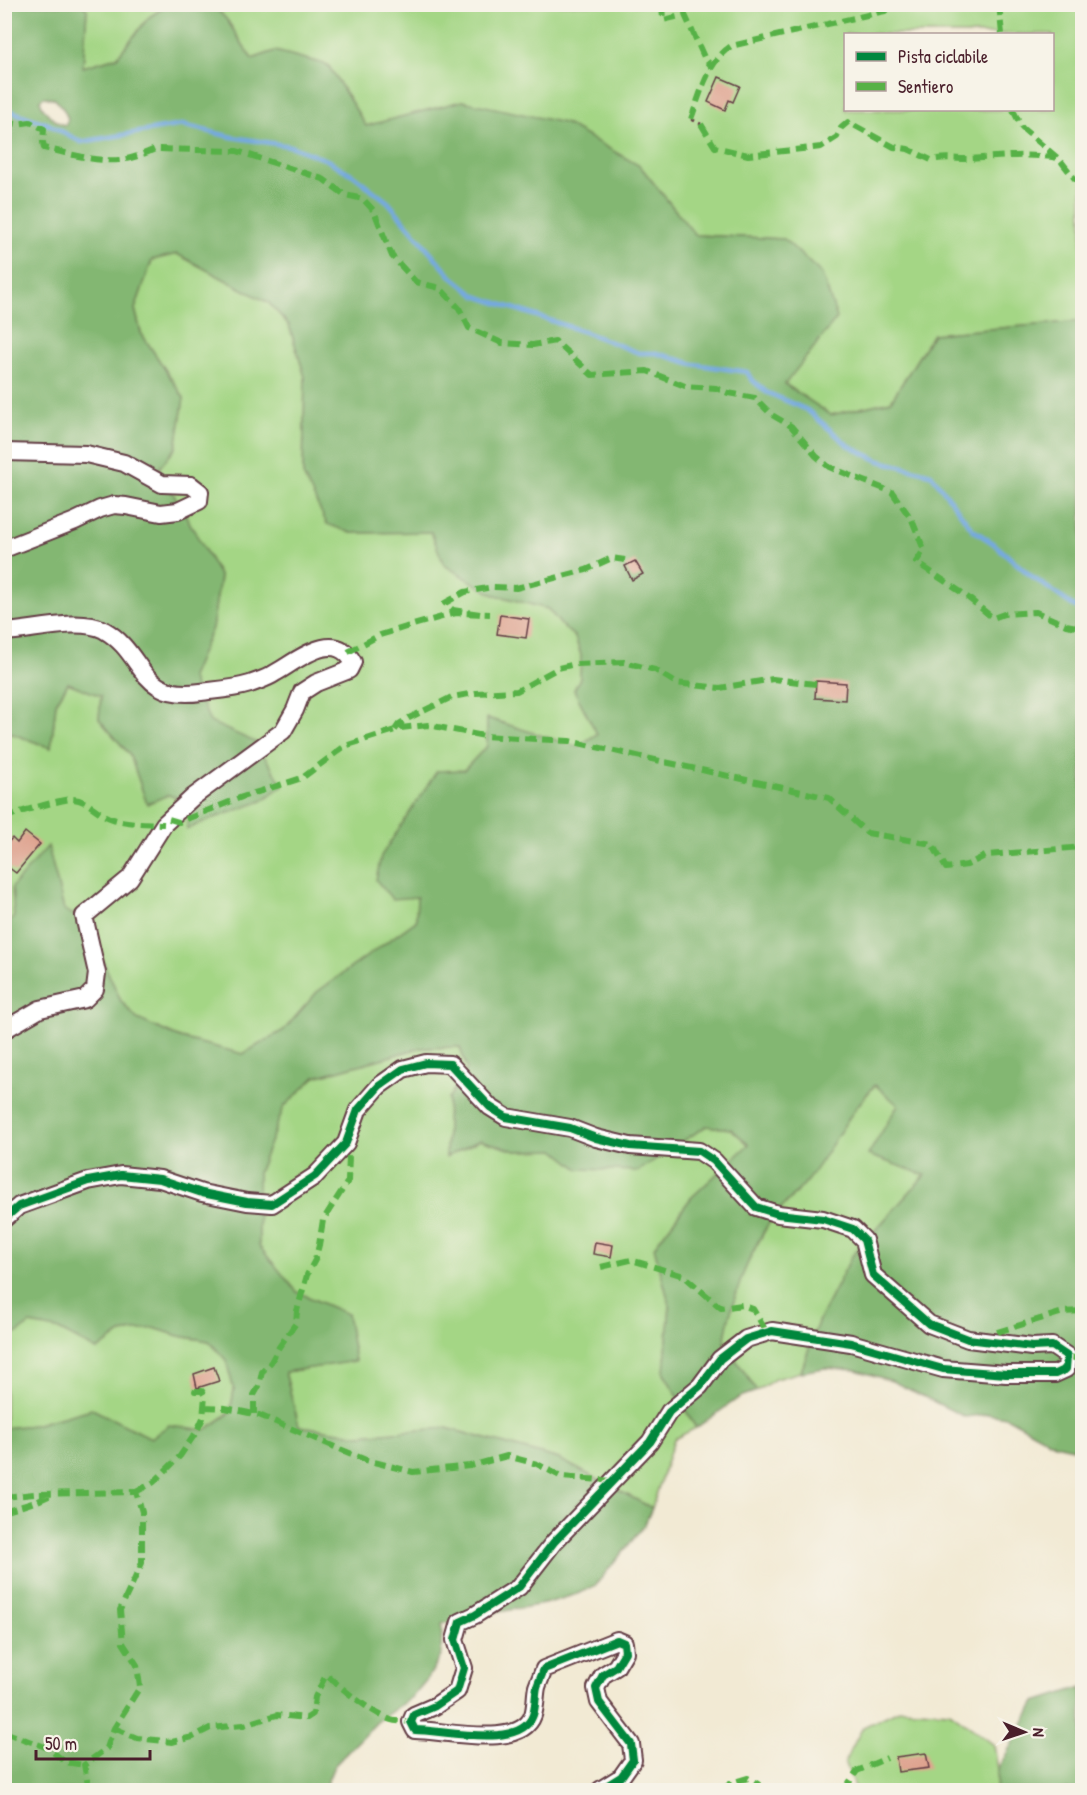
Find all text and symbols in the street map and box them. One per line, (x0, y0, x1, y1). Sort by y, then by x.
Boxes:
legend (844, 33, 1054, 111)
text: Pista ciclabile (898, 44, 988, 69)
text: Sentiero (898, 74, 953, 99)
north arrow (994, 1702, 1054, 1762)
scale bar (36, 1723, 150, 1761)
text: N (1028, 1728, 1050, 1738)
text: 50 m (45, 1731, 77, 1756)

